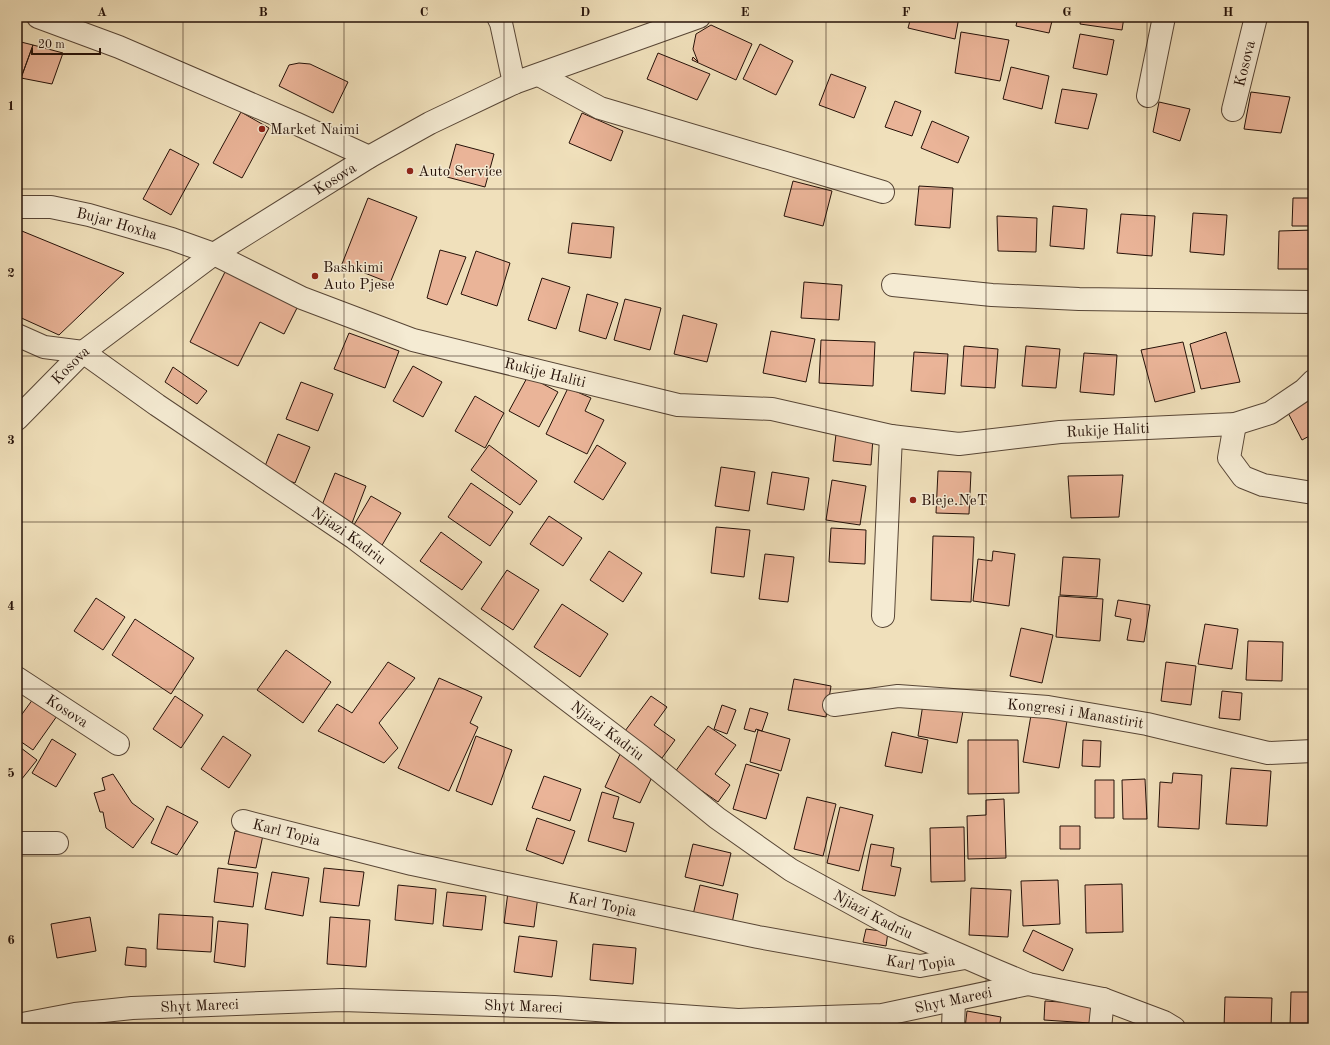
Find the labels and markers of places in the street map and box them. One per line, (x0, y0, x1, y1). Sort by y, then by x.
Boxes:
place label: Market Naimi (270, 123, 359, 138)
marker: Market Naimi (257, 124, 267, 134)
place label: Auto Service (418, 165, 502, 180)
marker: Auto Service (405, 166, 415, 176)
place label: Bashkimi Auto Pjese (323, 261, 395, 293)
marker: Bashkimi Auto Pjese (310, 271, 320, 281)
place label: Bleje.NeT (921, 494, 987, 509)
marker: Bleje.NeT (908, 495, 918, 505)

